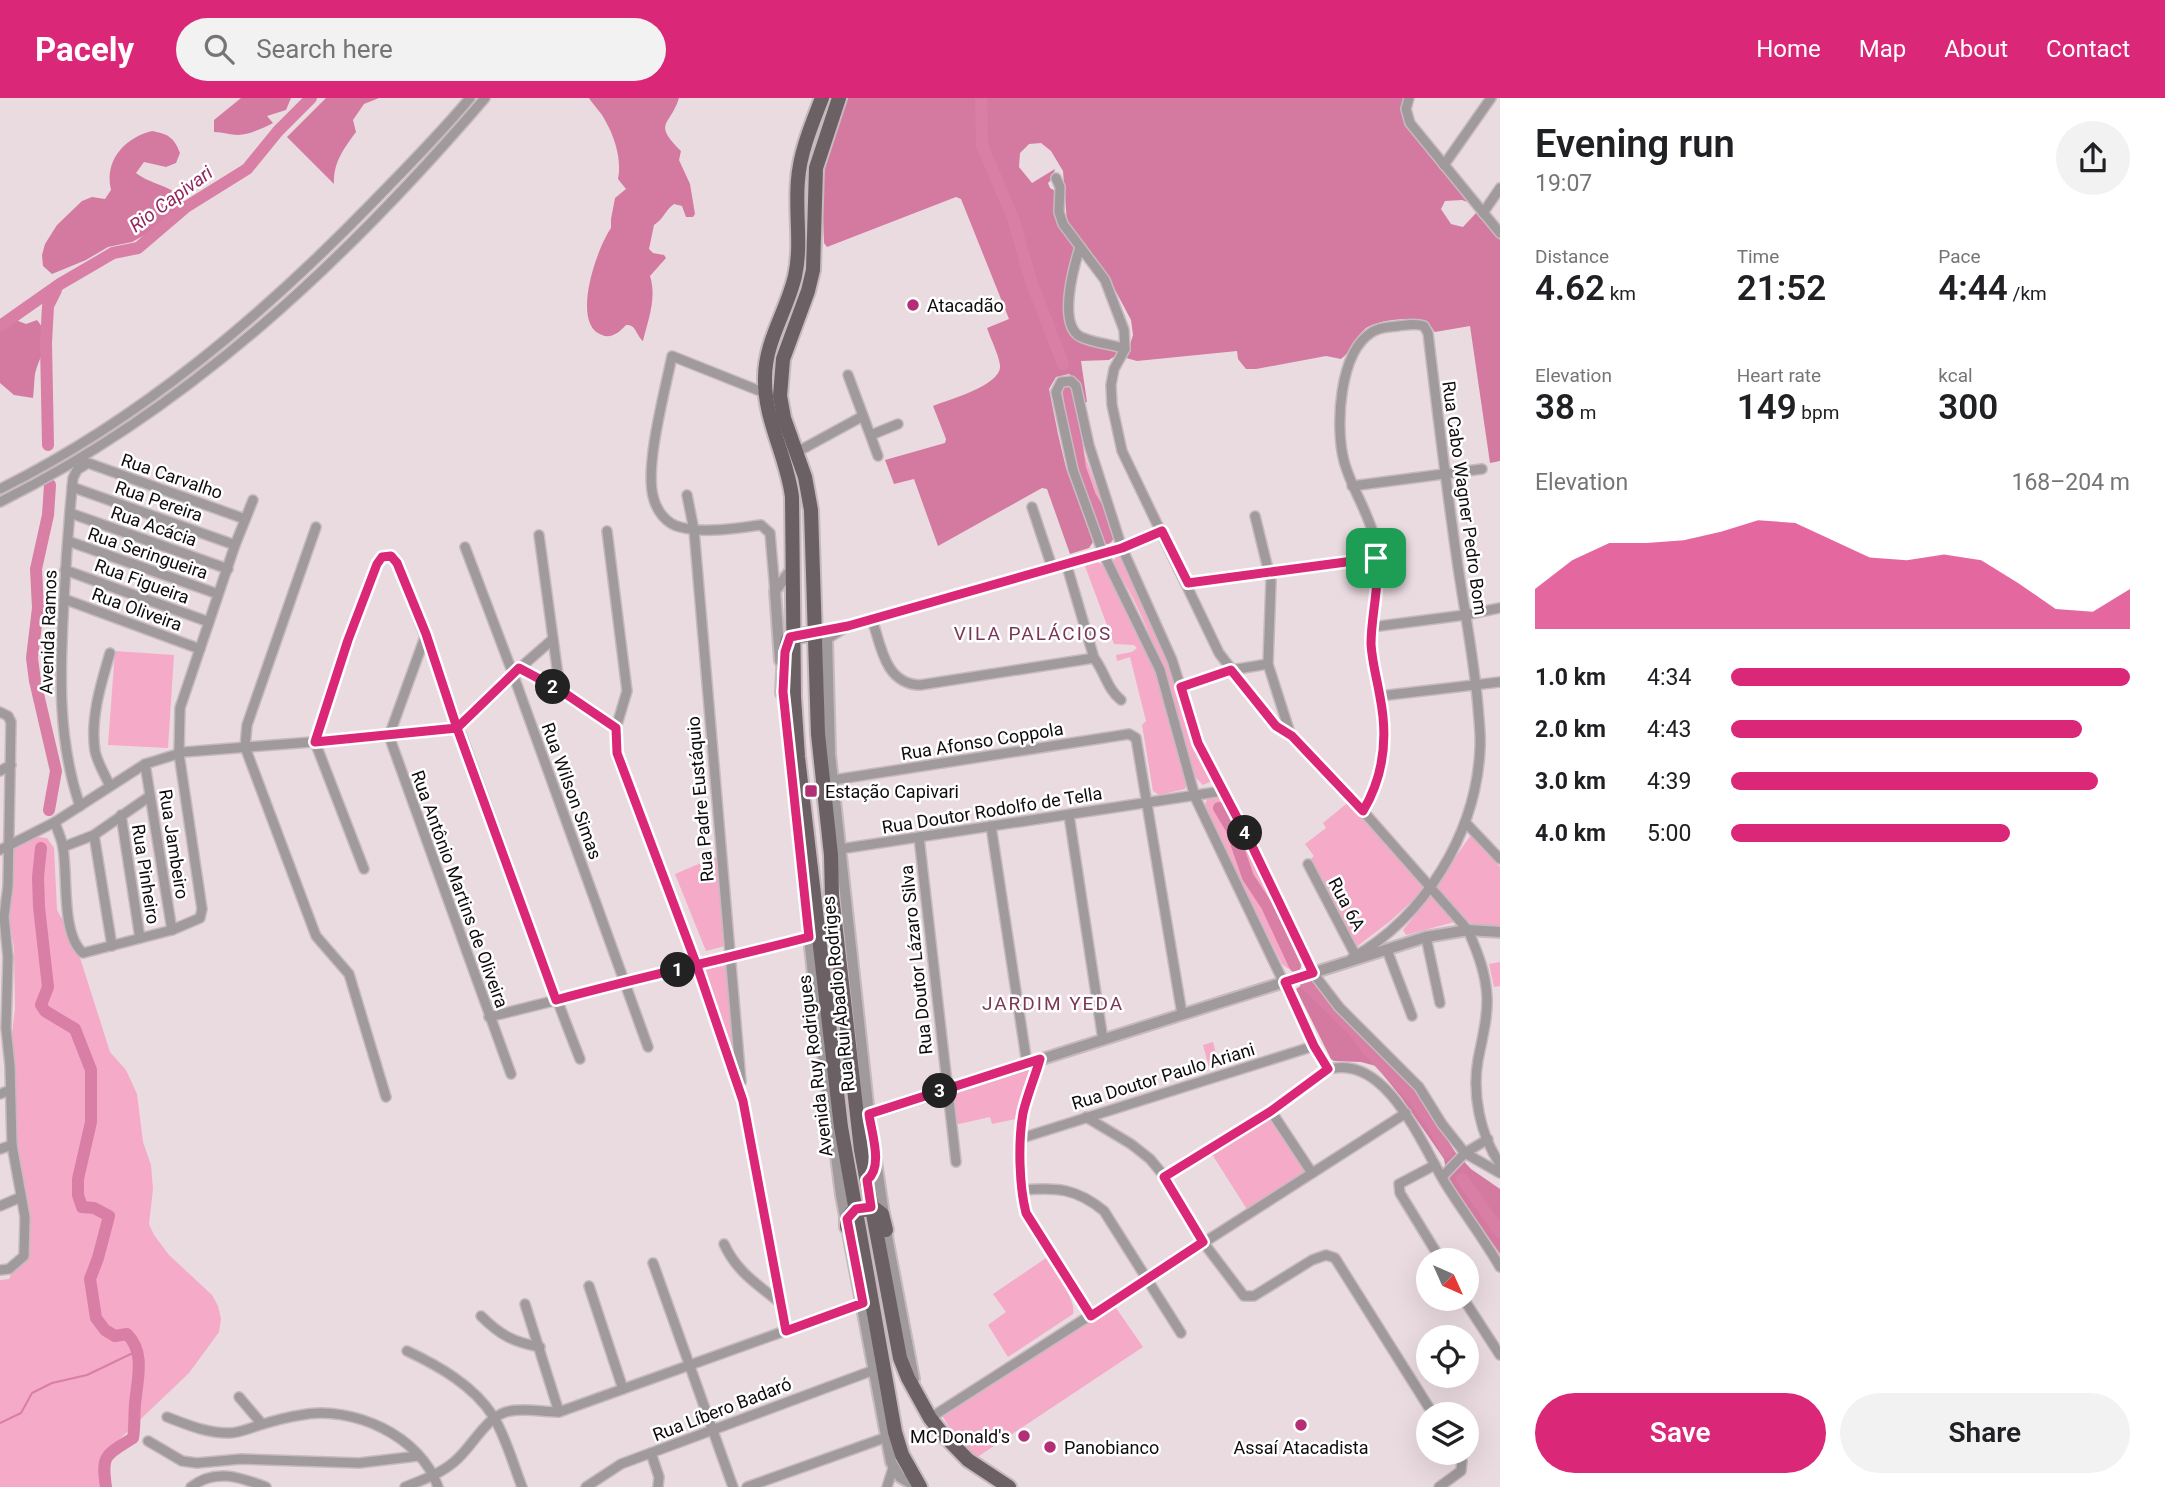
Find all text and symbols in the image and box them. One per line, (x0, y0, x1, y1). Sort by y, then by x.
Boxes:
search box (176, 18, 666, 81)
text: Pacely (35, 30, 134, 69)
icon: search (200, 30, 238, 68)
text: Search here (256, 34, 393, 64)
text: Home (1756, 35, 1821, 63)
text: Map (1859, 35, 1906, 63)
text: About (1944, 35, 2008, 63)
text: Contact (2046, 35, 2130, 63)
button: share (2056, 121, 2130, 195)
text: Evening run (1535, 122, 1735, 166)
water label: Rio Capivari (125, 161, 218, 237)
text: 19:07 (1535, 170, 1592, 197)
text: Distance (1535, 245, 1609, 268)
text: Time (1737, 245, 1779, 268)
text: Pace (1938, 245, 1981, 268)
text: 4.62 (1535, 268, 1605, 309)
text: 21:52 (1737, 268, 1826, 309)
text: 4:44 (1938, 268, 2008, 309)
text: km (1605, 282, 1636, 305)
text: /km (2008, 282, 2047, 305)
place label: Atacadão (927, 295, 1004, 316)
marker: Atacadão (905, 297, 921, 313)
text: Elevation (1535, 364, 1612, 387)
text: Heart rate (1737, 364, 1821, 387)
text: kcal (1938, 364, 1973, 387)
street label: Rua Cabo Wagner Pedro Bom (1438, 380, 1492, 616)
text: 38 (1535, 387, 1575, 428)
text: 149 (1737, 387, 1797, 428)
text: 300 (1938, 387, 1998, 428)
text: m (1575, 401, 1596, 424)
text: bpm (1797, 401, 1839, 424)
street label: Rua Carvalho (118, 449, 226, 503)
text: Elevation (1535, 469, 1628, 496)
text: 168–204 m (2011, 469, 2130, 496)
street label: Rua Pereira (112, 476, 206, 526)
street label: Rua Acácia (108, 501, 200, 551)
street label: Rua Seringueira (85, 523, 211, 583)
pin (1346, 528, 1406, 588)
icon: arrive (1357, 539, 1395, 577)
street label: Rua Figueira (92, 554, 192, 608)
street label: Avenida Ramos (35, 569, 61, 695)
street label: Rua Oliveira (89, 583, 185, 635)
district label: VILA PALÁCIOS (954, 622, 1112, 645)
text: 1.0 km (1535, 664, 1606, 691)
text: 4:34 (1647, 664, 1691, 691)
pin: 2 (536, 670, 570, 704)
text: 2 (547, 675, 558, 698)
street label: Rua Padre Eustáquio (682, 715, 718, 883)
text: 2.0 km (1535, 716, 1606, 743)
text: 4:43 (1647, 716, 1691, 743)
street label: Rua Afonso Coppola (899, 718, 1065, 764)
street label: Rua Wilson Simas (538, 720, 606, 862)
street label: Rua Antônio Martins de Oliveira (407, 767, 513, 1011)
text: 3.0 km (1535, 768, 1606, 795)
text: 4:39 (1647, 768, 1691, 795)
place label: Estação Capivari (825, 781, 959, 802)
street label: Rua Doutor Rodolfo de Tella (880, 782, 1104, 838)
marker: Estação Capivari (803, 783, 819, 799)
street label: Rua Jambeiro (155, 788, 193, 900)
pin: 4 (1228, 816, 1262, 850)
text: 4.0 km (1535, 820, 1606, 847)
text: 5:00 (1647, 820, 1691, 847)
text: 4 (1239, 821, 1250, 844)
street label: Rua Pinheiro (128, 822, 164, 926)
street label: Rua Doutor Lázaro Silva (896, 864, 936, 1056)
street label: Rua 6A (1324, 874, 1370, 934)
street label: Rua Rui Abadio Rodriges (817, 895, 859, 1093)
pin: 1 (660, 952, 696, 988)
text: 1 (672, 958, 683, 981)
street label: Avenida Ruy Rodrigues (793, 974, 837, 1158)
district label: JARDIM YEDA (982, 992, 1124, 1015)
street label: Rua Doutor Paulo Ariani (1069, 1038, 1257, 1114)
pin: 3 (922, 1074, 958, 1108)
text: 3 (934, 1079, 945, 1102)
north arrow (1416, 1248, 1479, 1311)
map controls (1416, 1248, 1479, 1465)
button: locate (1416, 1325, 1479, 1388)
street label: Rua Líbero Badaró (650, 1373, 794, 1445)
button: Save (1535, 1393, 1826, 1473)
button: Share (1840, 1393, 2130, 1473)
button: layers (1416, 1402, 1479, 1465)
marker: Assaí Atacadista (1293, 1417, 1309, 1433)
place label: MC Donald's (910, 1426, 1010, 1447)
marker: MC Donald's (1016, 1428, 1032, 1444)
place label: Panobianco (1064, 1437, 1159, 1458)
place label: Assaí Atacadista (1233, 1437, 1369, 1458)
marker: Panobianco (1042, 1439, 1058, 1455)

